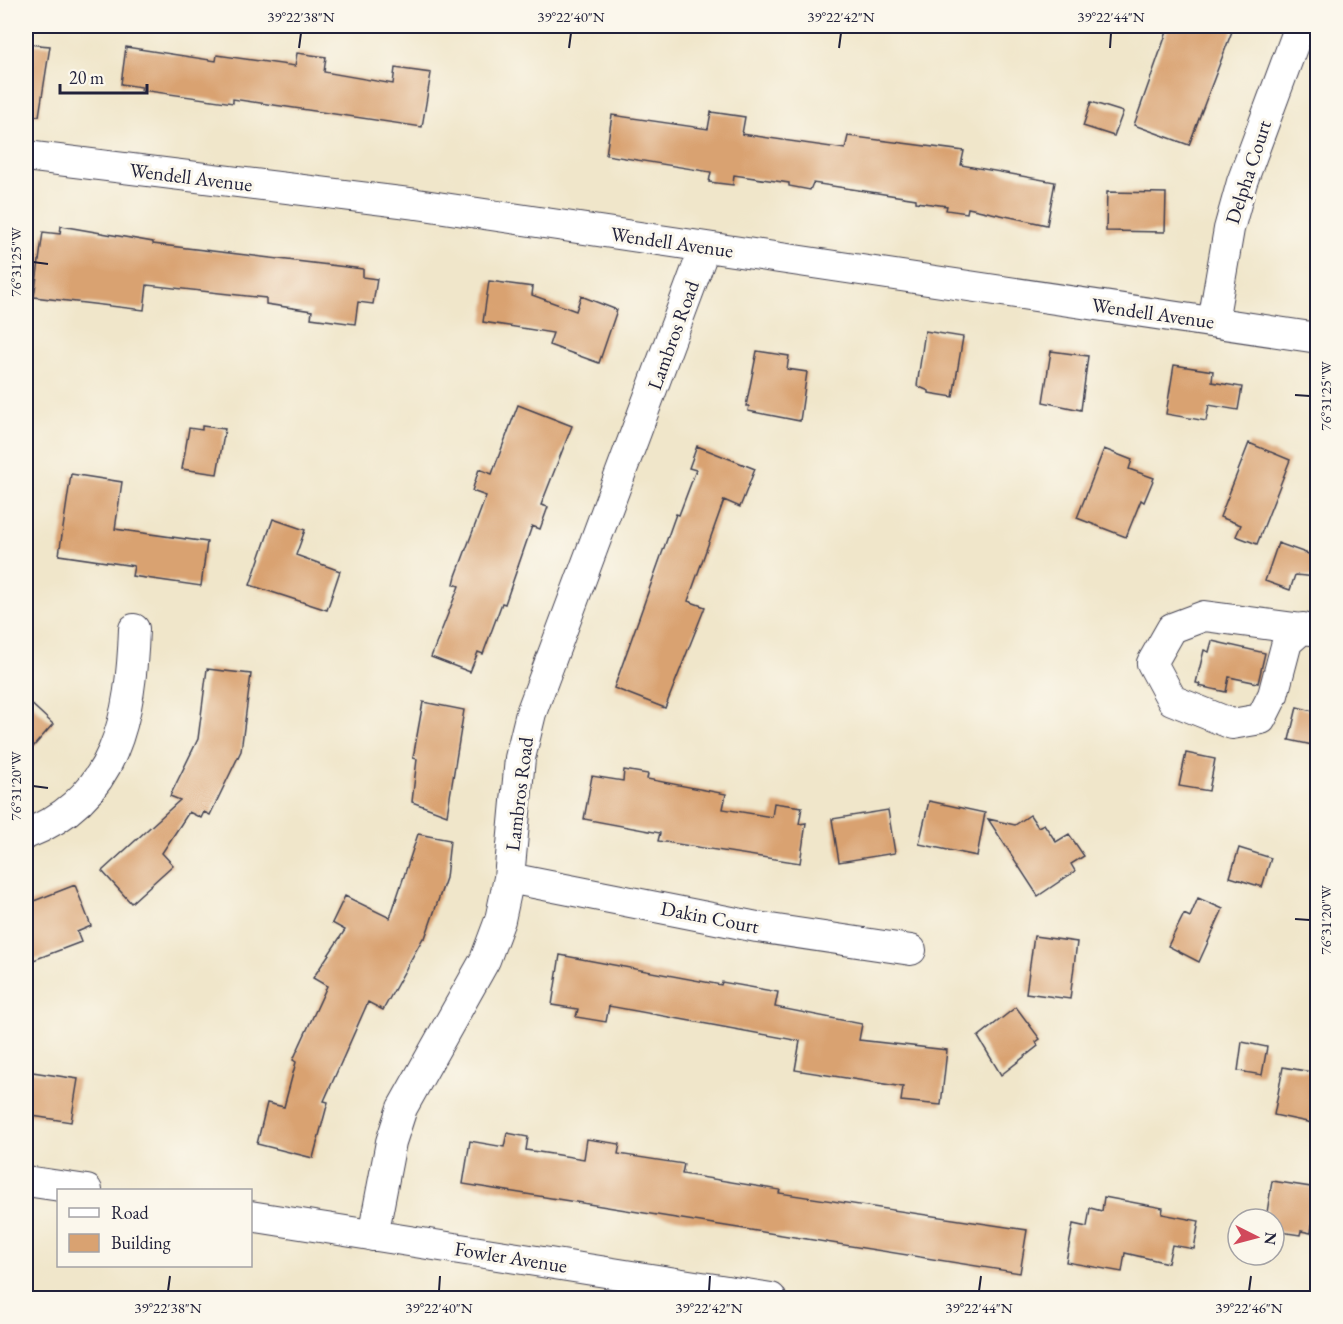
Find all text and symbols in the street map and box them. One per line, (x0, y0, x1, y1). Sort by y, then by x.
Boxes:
text: 39°22'38"N (267, 7, 335, 26)
text: 39°22'40"N (537, 7, 605, 26)
text: 39°22'42"N (807, 7, 875, 26)
text: 39°22'44"N (1077, 7, 1145, 26)
scale bar (60, 57, 147, 95)
text: 20 m (69, 66, 104, 89)
street label: Delpha Court (1219, 116, 1277, 227)
street label: Wendell Avenue (128, 157, 254, 197)
street label: Wendell Avenue (609, 221, 735, 264)
text: 76°31'25"W (6, 227, 25, 297)
street label: Lambros Road (641, 276, 705, 393)
street label: Wendell Avenue (1090, 292, 1216, 335)
text: 76°31'25"W (1316, 361, 1335, 431)
street label: Lambros Road (499, 735, 539, 852)
text: 76°31'20"W (6, 751, 25, 821)
text: 76°31'20"W (1316, 885, 1335, 955)
street label: Dakin Court (659, 895, 762, 939)
legend (57, 1189, 252, 1267)
text: Road (111, 1201, 150, 1224)
north arrow (1226, 1207, 1286, 1267)
text: Building (111, 1231, 171, 1254)
text: N (1259, 1231, 1282, 1246)
street label: Fowler Avenue (453, 1235, 569, 1279)
text: 39°22'38"N (134, 1298, 202, 1317)
text: 39°22'40"N (405, 1298, 473, 1317)
text: 39°22'42"N (675, 1298, 743, 1317)
text: 39°22'44"N (945, 1298, 1013, 1317)
text: 39°22'46"N (1215, 1298, 1283, 1317)

